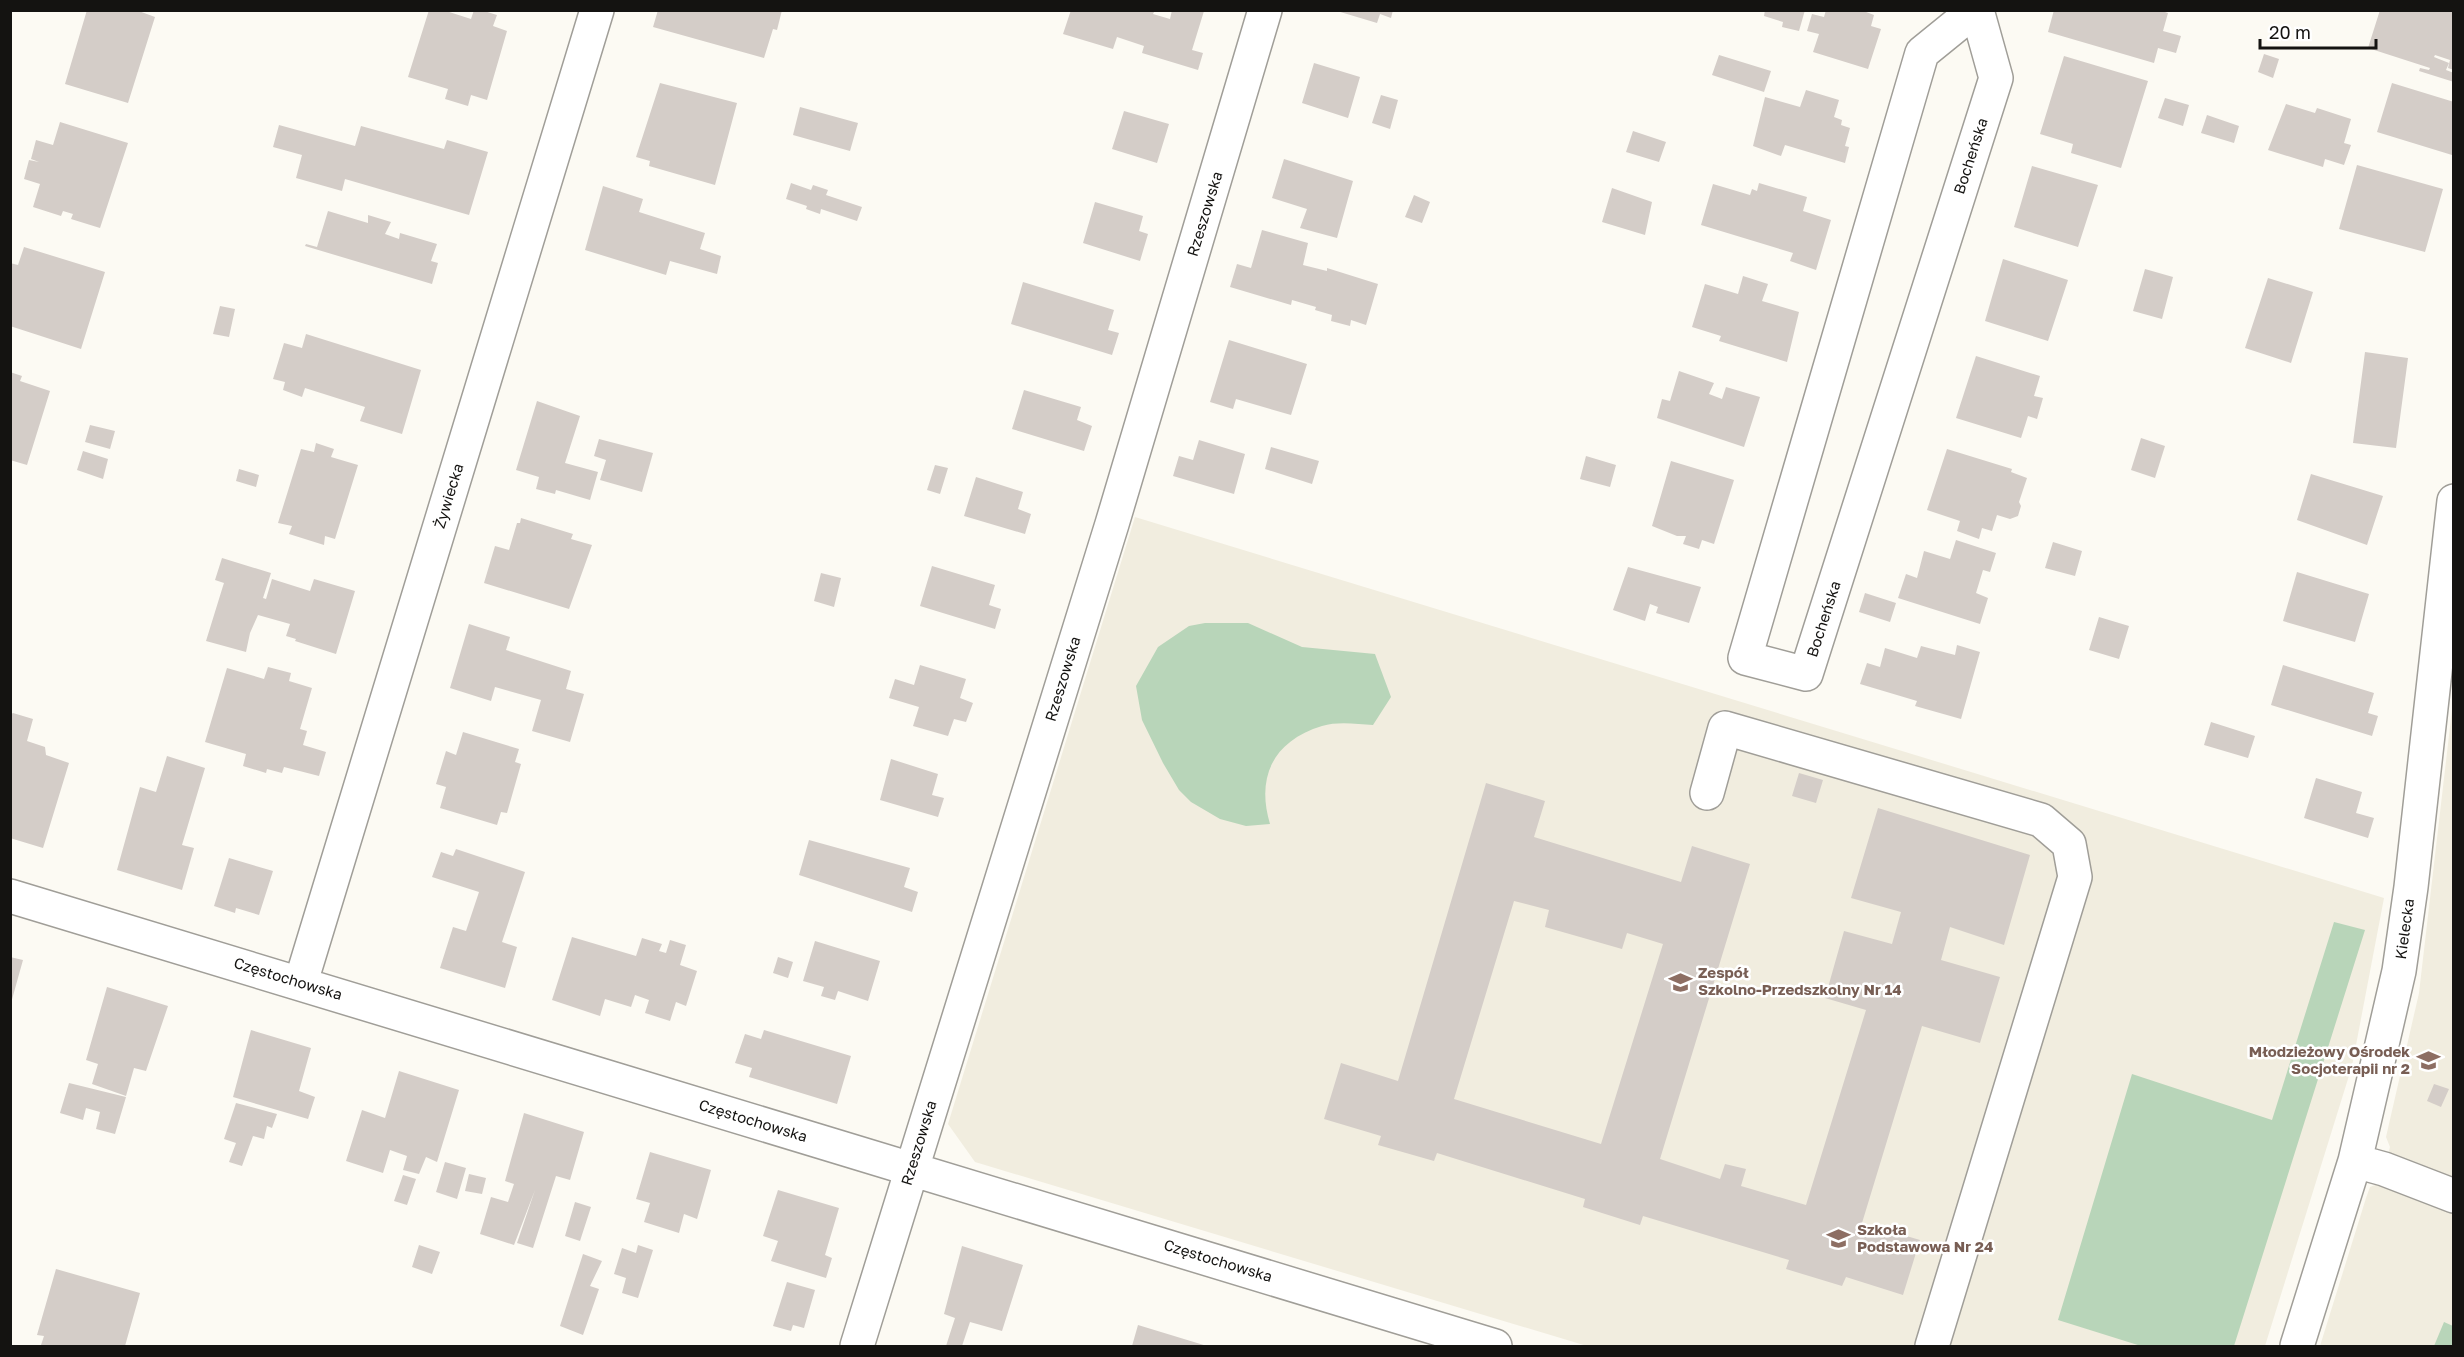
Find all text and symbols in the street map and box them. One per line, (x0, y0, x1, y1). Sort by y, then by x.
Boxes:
scale bar (2260, 12, 2376, 50)
text: 20 m (2269, 21, 2311, 43)
street label: Bocheńska (1949, 115, 1991, 196)
street label: Rzeszowska (1183, 169, 1226, 258)
street label: Żywiecka (430, 461, 466, 530)
street label: Bocheńska (1802, 578, 1844, 659)
street label: Rzeszowska (1041, 634, 1084, 723)
street label: Kielecka (2391, 897, 2417, 961)
street label: Częstochowska (232, 953, 345, 1003)
place label: Zespół Szkolno-Przedszkolny Nr 14 (1698, 963, 1902, 998)
school or university icon: Zespół Szkolno-Przedszkolny Nr 14 (1667, 969, 1693, 995)
place label: Młodzieżowy Ośrodek Socjoterapii nr 2 (2249, 1042, 2410, 1077)
school or university icon: Młodzieżowy Ośrodek Socjoterapii nr 2 (2415, 1048, 2441, 1074)
street label: Częstochowska (697, 1095, 810, 1145)
street label: Rzeszowska (897, 1098, 940, 1187)
place label: Szkoła Podstawowa Nr 24 (1857, 1220, 1993, 1255)
school or university icon: Szkoła Podstawowa Nr 24 (1826, 1226, 1852, 1252)
street label: Częstochowska (1162, 1235, 1275, 1285)

